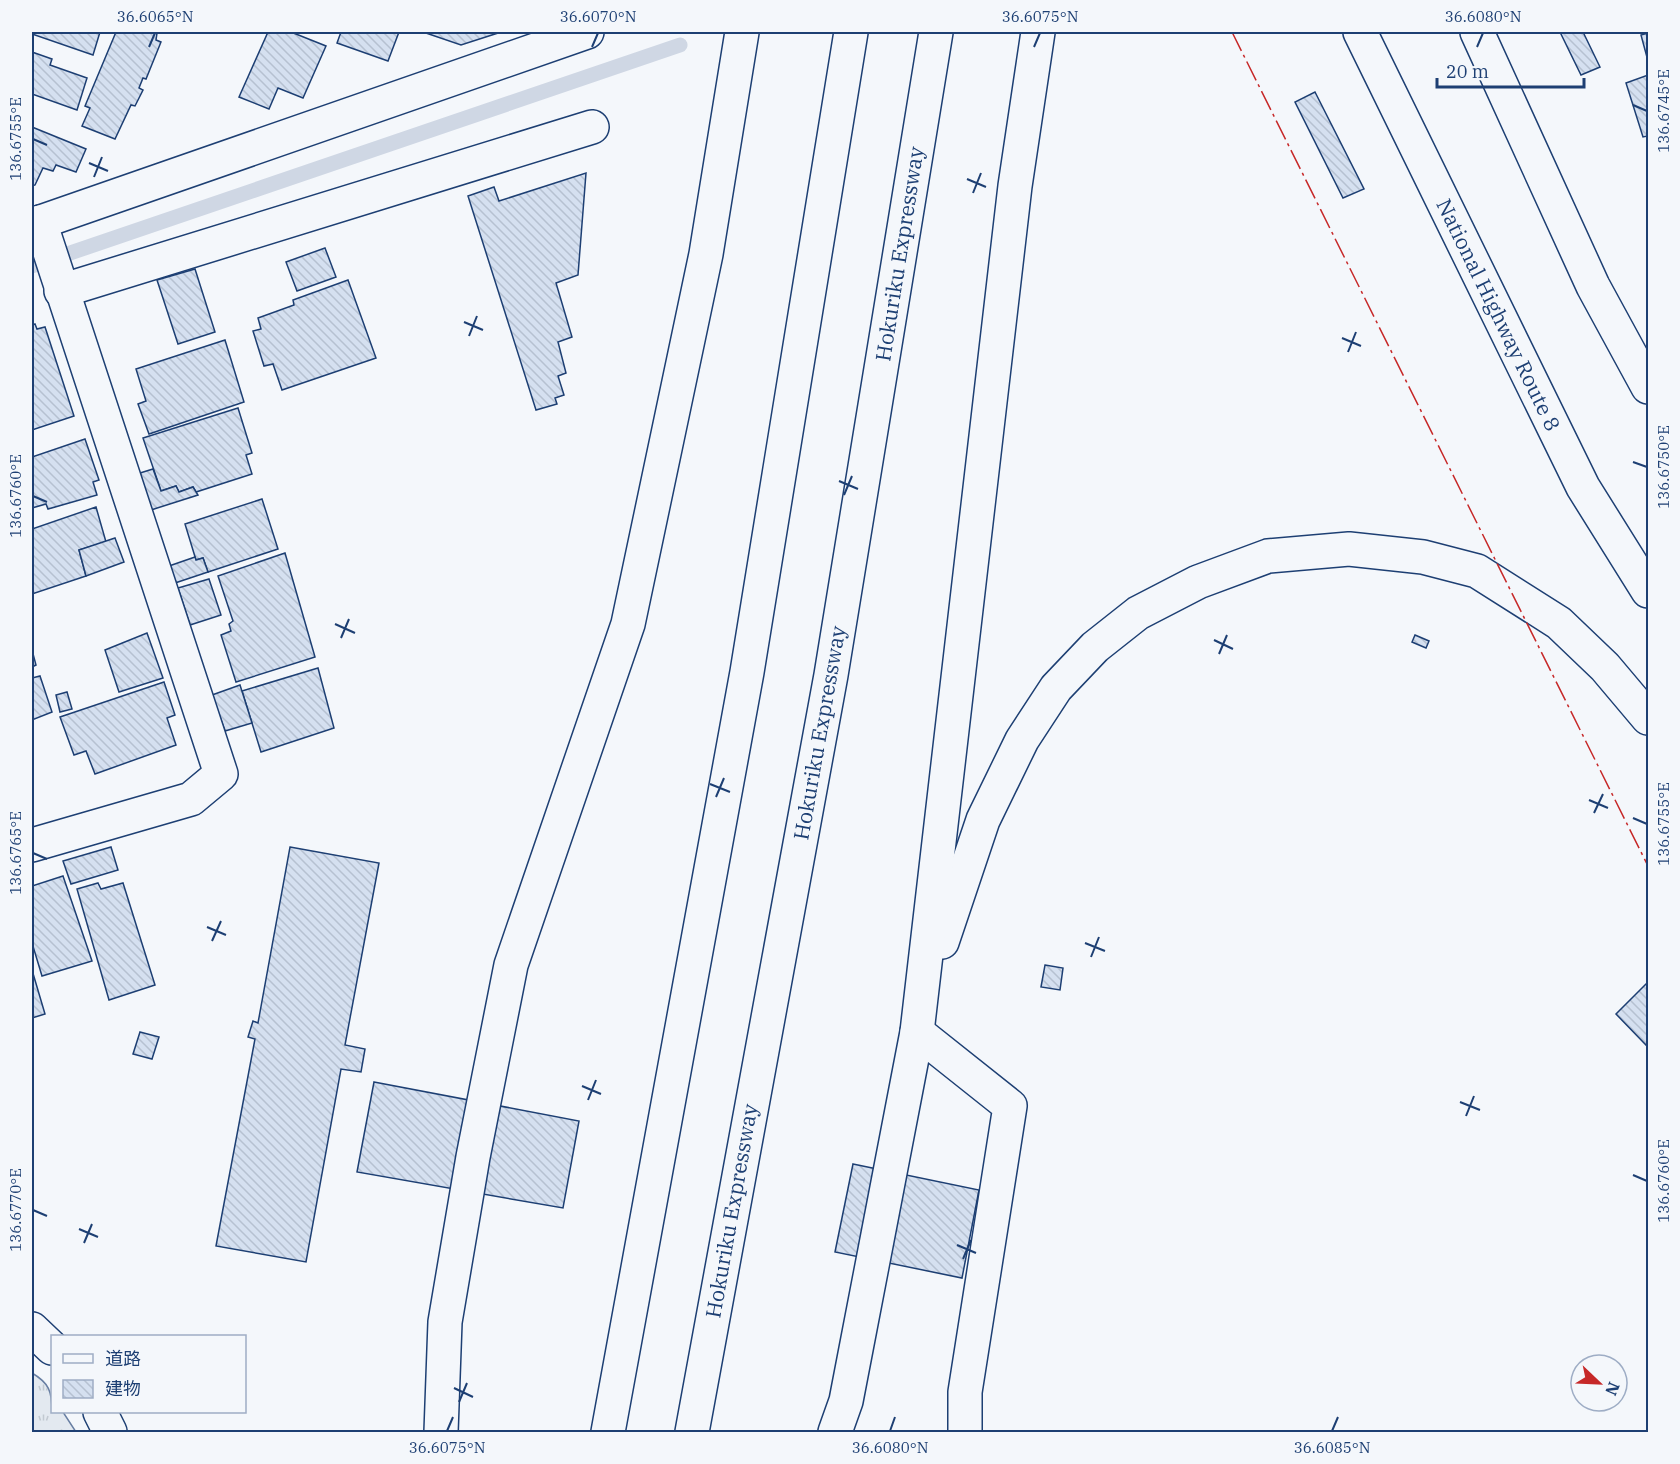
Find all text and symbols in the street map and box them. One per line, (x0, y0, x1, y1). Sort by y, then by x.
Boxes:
text: 36.6065°N (117, 7, 193, 26)
text: 36.6070°N (560, 7, 636, 26)
text: 36.6075°N (1002, 7, 1078, 26)
text: 36.6080°N (1445, 7, 1521, 26)
scale bar (1437, 51, 1584, 89)
text: 20 m (1446, 60, 1489, 83)
text: 136.6745°E (1654, 69, 1673, 153)
text: 136.6755°E (6, 97, 25, 181)
street label: Hokuriku Expressway (868, 144, 930, 363)
street label: National Highway Route 8 (1430, 194, 1567, 435)
text: 136.6750°E (1654, 425, 1673, 509)
text: 136.6760°E (6, 454, 25, 538)
street label: Hokuriku Expressway (786, 623, 852, 842)
text: 136.6755°E (1654, 782, 1673, 866)
text: 136.6765°E (6, 811, 25, 895)
street label: Hokuriku Expressway (698, 1101, 764, 1320)
text: 136.6760°E (1654, 1139, 1673, 1223)
text: 136.6770°E (6, 1168, 25, 1252)
legend (51, 1335, 246, 1413)
text: 道路 (105, 1347, 141, 1370)
north arrow (1569, 1353, 1629, 1413)
text: 建物 (105, 1377, 141, 1400)
text: N (1601, 1379, 1624, 1399)
text: 36.6075°N (409, 1438, 485, 1457)
text: 36.6080°N (852, 1438, 928, 1457)
text: 36.6085°N (1294, 1438, 1370, 1457)

